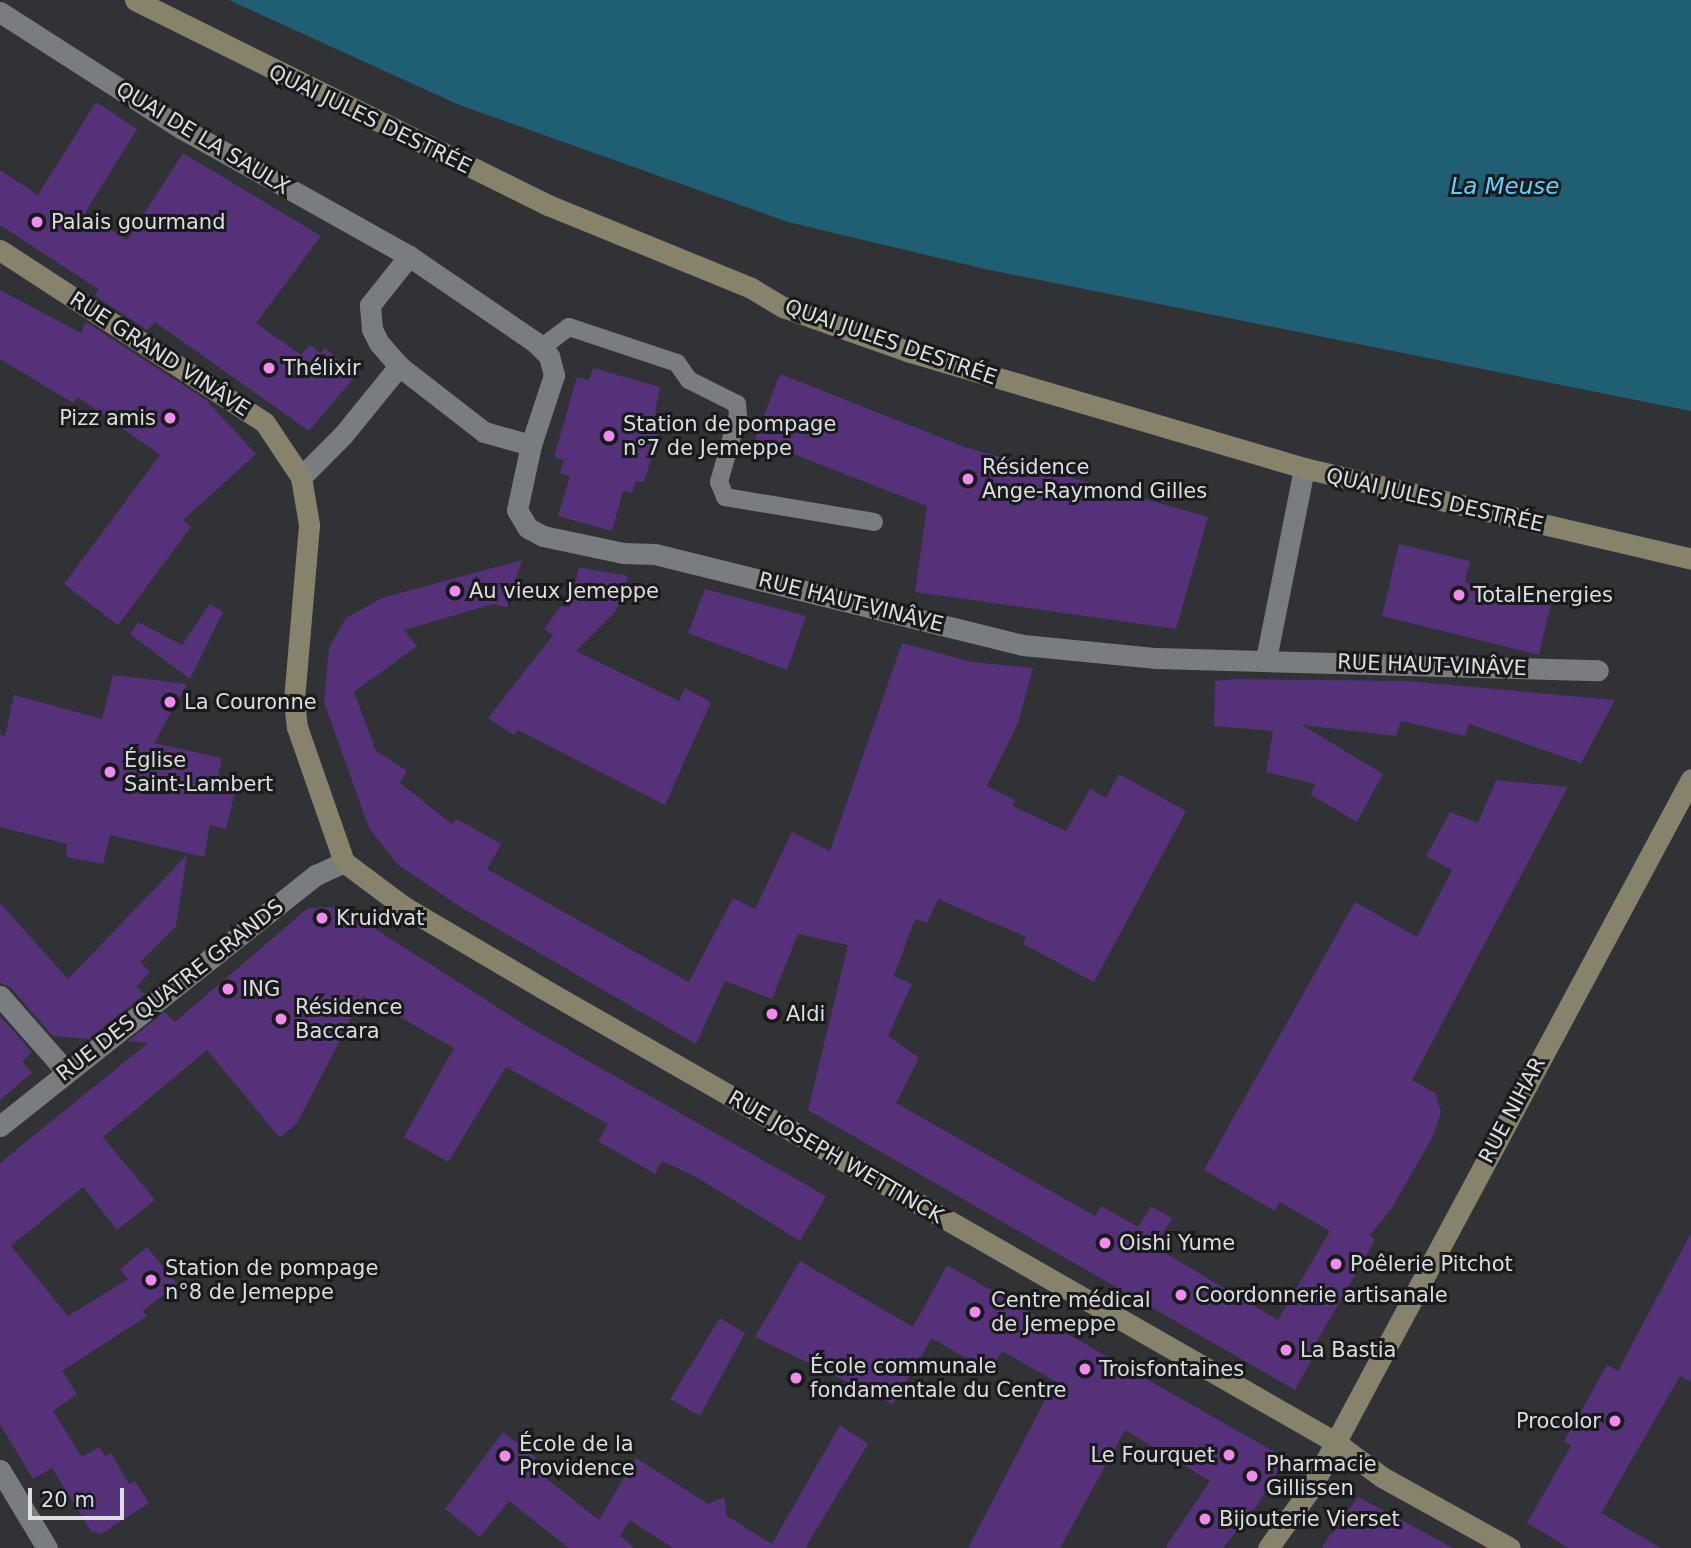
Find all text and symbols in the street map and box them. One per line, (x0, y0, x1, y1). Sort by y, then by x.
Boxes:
street label: QUAI JULES DESTRÉE (265, 59, 475, 179)
street label: QUAI DE LA SAULX (112, 76, 294, 200)
water label: La Meuse (1451, 172, 1559, 200)
place label: Palais gourmand (51, 209, 225, 235)
marker: Palais gourmand (29, 214, 45, 230)
street label: RUE GRAND VINÂVE (65, 286, 255, 422)
street label: QUAI JULES DESTRÉE (782, 294, 1000, 390)
place label: Thélixir (283, 355, 361, 381)
marker: Thélixir (261, 360, 277, 376)
place label: Pizz amis (59, 405, 156, 431)
marker: Pizz amis (162, 410, 178, 426)
place label: Station de pompage n°7 de Jemeppe (623, 411, 836, 461)
marker: Station de pompage n°7 de Jemeppe (601, 428, 617, 444)
place label: Résidence Ange-Raymond Gilles (982, 454, 1207, 504)
street label: QUAI JULES DESTRÉE (1324, 463, 1546, 537)
marker: Résidence Ange-Raymond Gilles (960, 471, 976, 487)
street label: RUE HAUT-VINÂVE (756, 567, 946, 637)
place label: Au vieux Jemeppe (469, 578, 659, 604)
place label: TotalEnergies (1473, 582, 1613, 608)
marker: Au vieux Jemeppe (447, 583, 463, 599)
marker: TotalEnergies (1451, 587, 1467, 603)
street label: RUE HAUT-VINÂVE (1337, 649, 1527, 681)
place label: La Couronne (184, 689, 317, 715)
marker: La Couronne (162, 694, 178, 710)
place label: Église Saint-Lambert (124, 747, 273, 797)
marker: Église Saint-Lambert (102, 764, 118, 780)
street label: RUE DES QUATRE GRANDS (52, 894, 288, 1086)
place label: Kruidvat (336, 905, 424, 931)
marker: Kruidvat (314, 910, 330, 926)
place label: ING (242, 976, 280, 1002)
marker: ING (220, 981, 236, 997)
place label: Résidence Baccara (295, 994, 402, 1044)
place label: Aldi (786, 1001, 825, 1027)
marker: Aldi (764, 1006, 780, 1022)
marker: Résidence Baccara (273, 1011, 289, 1027)
street label: RUE NIHAR (1474, 1053, 1550, 1167)
street label: RUE JOSEPH WETTINCK (724, 1085, 948, 1229)
place label: Oishi Yume (1119, 1230, 1235, 1256)
marker: Oishi Yume (1097, 1235, 1113, 1251)
place label: Poêlerie Pitchot (1350, 1251, 1513, 1277)
place label: Station de pompage n°8 de Jemeppe (165, 1255, 378, 1305)
marker: Poêlerie Pitchot (1328, 1256, 1344, 1272)
marker: Station de pompage n°8 de Jemeppe (143, 1272, 159, 1288)
place label: Coordonnerie artisanale (1195, 1282, 1448, 1308)
place label: Centre médical de Jemeppe (991, 1287, 1151, 1337)
marker: Coordonnerie artisanale (1173, 1287, 1189, 1303)
marker: Centre médical de Jemeppe (965, 1302, 985, 1322)
place label: La Bastia (1300, 1337, 1396, 1363)
marker: La Bastia (1278, 1342, 1294, 1358)
place label: École communale fondamentale du Centre (810, 1353, 1067, 1403)
place label: Troisfontaines (1099, 1356, 1244, 1382)
marker: Troisfontaines (1077, 1361, 1093, 1377)
marker: École communale fondamentale du Centre (788, 1370, 804, 1386)
place label: Procolor (1516, 1408, 1601, 1434)
marker: Procolor (1607, 1413, 1623, 1429)
place label: École de la Providence (519, 1431, 635, 1481)
place label: Le Fourquet (1091, 1442, 1215, 1468)
marker: Le Fourquet (1221, 1447, 1237, 1463)
marker: École de la Providence (497, 1448, 513, 1464)
place label: Pharmacie Gillissen (1266, 1451, 1377, 1501)
marker: Pharmacie Gillissen (1244, 1468, 1260, 1484)
scale bar (32, 1474, 128, 1518)
text: 20 m (41, 1488, 95, 1512)
place label: Bijouterie Vierset (1219, 1506, 1400, 1532)
marker: Bijouterie Vierset (1197, 1511, 1213, 1527)

